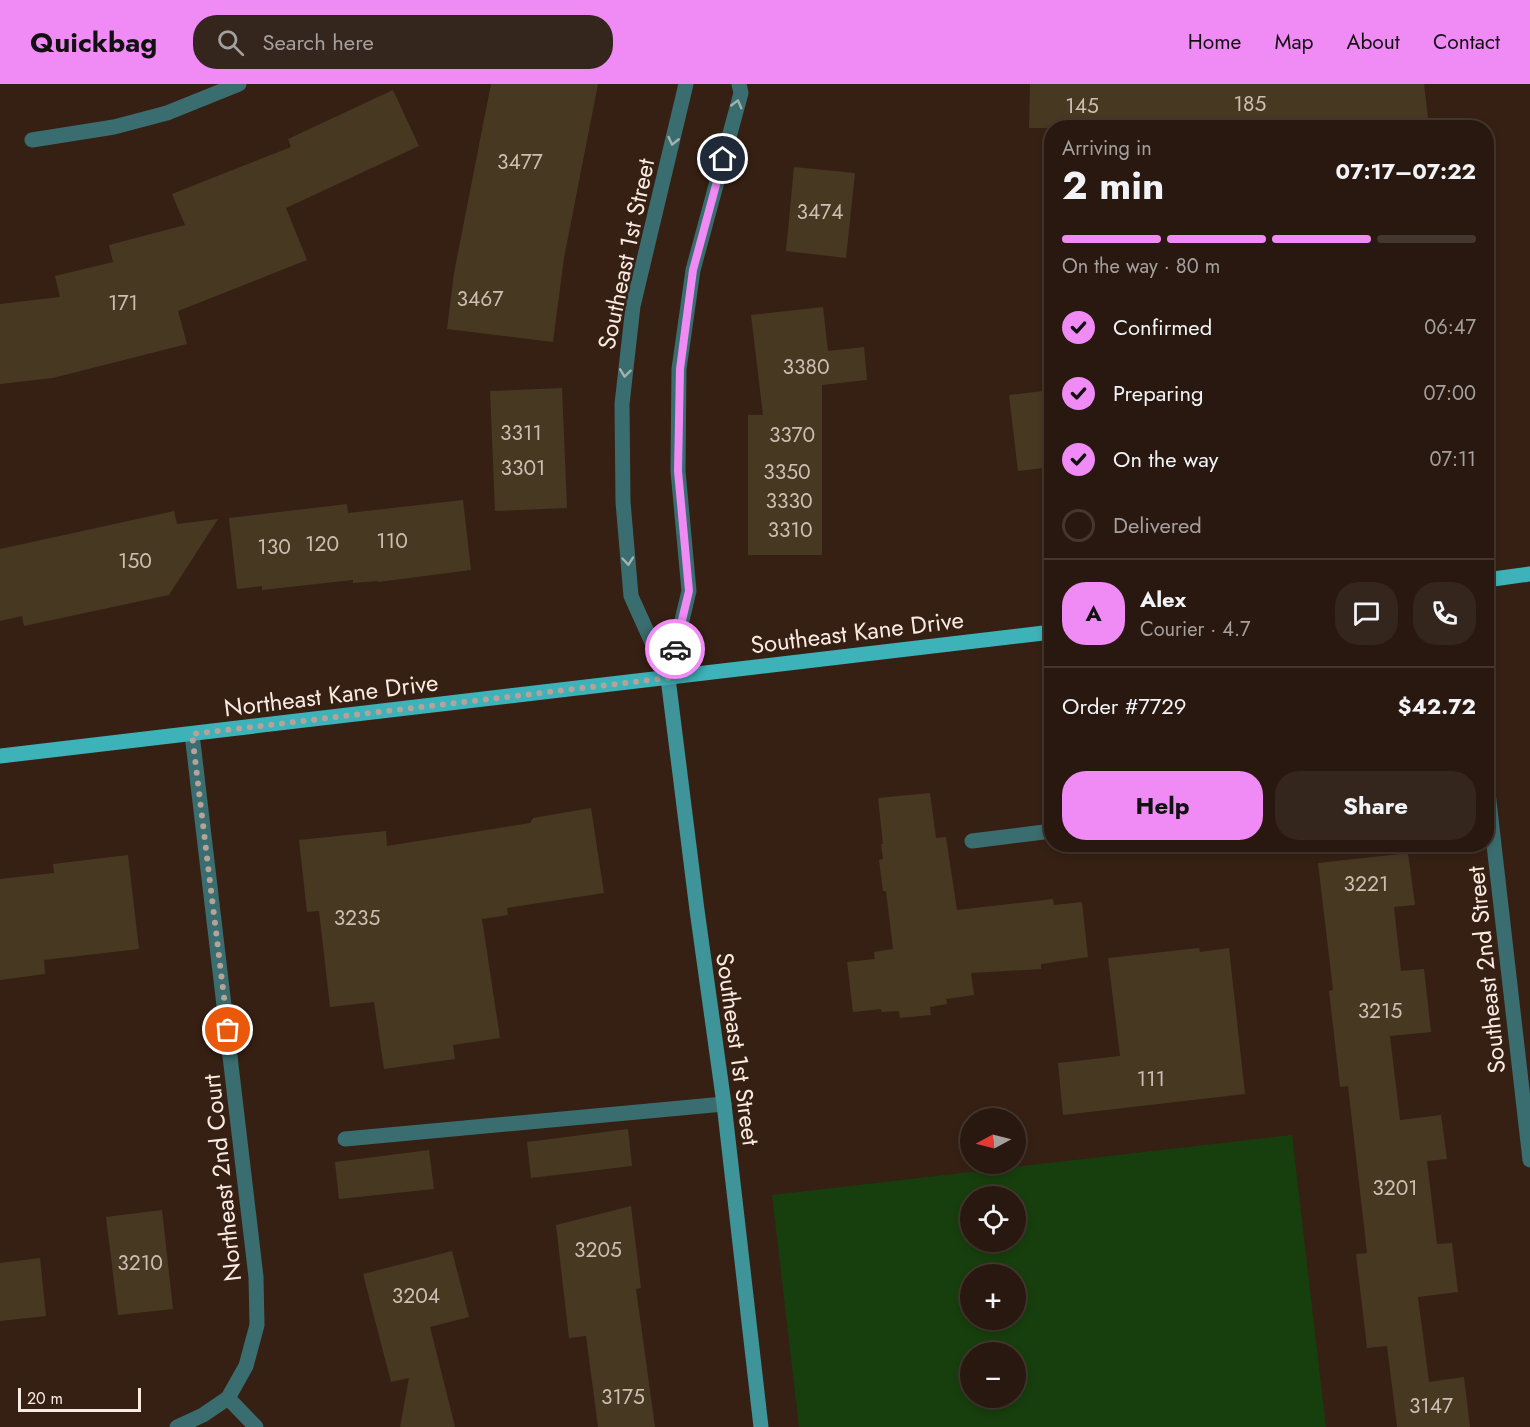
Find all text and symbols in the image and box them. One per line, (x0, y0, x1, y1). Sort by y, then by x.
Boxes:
search box (193, 15, 613, 69)
text: Quickbag (30, 22, 157, 63)
icon: search (214, 26, 247, 59)
text: Search here (262, 26, 374, 58)
text: Home (1188, 27, 1241, 57)
text: Map (1274, 27, 1314, 57)
text: About (1347, 27, 1400, 57)
text: Contact (1433, 27, 1500, 57)
house number: 185 (1234, 89, 1266, 119)
house number: 145 (1065, 91, 1099, 121)
one-way arrow (730, 100, 743, 110)
pin (697, 133, 748, 184)
text: Arriving in (1062, 134, 1152, 163)
one-way arrow (667, 136, 680, 146)
icon: home (706, 142, 739, 175)
house number: 3477 (497, 147, 543, 177)
street label: Southeast 1st Street (589, 155, 663, 353)
text: 07:17–07:22 (1336, 155, 1476, 187)
text: 2 min (1062, 157, 1164, 214)
house number: 3474 (797, 197, 843, 227)
text: On the way · 80 m (1062, 252, 1220, 281)
house number: 3467 (457, 284, 503, 314)
house number: 171 (108, 288, 138, 318)
icon: check (1062, 311, 1095, 344)
text: Confirmed (1113, 311, 1212, 343)
text: 06:47 (1424, 313, 1476, 342)
house number: 3380 (783, 352, 830, 382)
one-way arrow (619, 368, 632, 377)
icon: check (1062, 377, 1095, 410)
text: Preparing (1113, 377, 1204, 409)
text: 07:00 (1424, 379, 1476, 408)
house number: 3311 (500, 418, 542, 448)
house number: 3370 (769, 420, 815, 450)
icon: check (1062, 443, 1095, 476)
text: On the way (1113, 443, 1218, 475)
text: 07:11 (1430, 445, 1476, 474)
house number: 3301 (501, 453, 545, 483)
house number: 3350 (763, 457, 811, 487)
house number: 3330 (766, 486, 813, 516)
text: Delivered (1113, 509, 1202, 541)
house number: 3310 (768, 515, 812, 545)
house number: 110 (376, 526, 408, 556)
house number: 120 (305, 529, 339, 559)
house number: 130 (257, 532, 291, 562)
house number: 150 (118, 546, 152, 576)
one-way arrow (621, 556, 634, 565)
button: chat (1335, 582, 1398, 645)
button: phone (1413, 582, 1476, 645)
text: Alex (1140, 583, 1186, 615)
text: A (1085, 597, 1102, 629)
street label: Southeast Kane Drive (748, 602, 966, 662)
text: Courier · 4.7 (1140, 615, 1251, 644)
courier (645, 619, 705, 679)
icon: car (659, 633, 692, 666)
street label: Northeast Kane Drive (222, 665, 440, 725)
text: Order #7729 (1062, 690, 1187, 722)
text: $42.72 (1398, 690, 1476, 722)
button: Help (1062, 771, 1263, 840)
button: Share (1275, 771, 1476, 840)
street label: Southeast 2nd Street (1458, 864, 1514, 1075)
house number: 3221 (1344, 869, 1388, 899)
house number: 3235 (334, 903, 380, 933)
street label: Southeast 1st Street (707, 950, 769, 1148)
house number: 3215 (1358, 996, 1402, 1026)
pin (202, 1004, 253, 1055)
icon: bag (211, 1013, 244, 1046)
house number: 111 (1137, 1064, 1165, 1094)
street label: Northeast 2nd Court (194, 1072, 250, 1283)
north arrow (960, 1108, 1026, 1174)
map controls (960, 1108, 1026, 1408)
house number: 3201 (1372, 1173, 1418, 1203)
button: locate (960, 1186, 1026, 1252)
house number: 3205 (574, 1235, 622, 1265)
house number: 3210 (117, 1248, 163, 1278)
button: + (960, 1264, 1026, 1330)
house number: 3204 (392, 1281, 440, 1311)
button: − (960, 1342, 1026, 1408)
house number: 3175 (601, 1382, 645, 1412)
scale bar (18, 1385, 141, 1412)
text: 20 m (27, 1387, 63, 1410)
house number: 3147 (1409, 1391, 1453, 1421)

